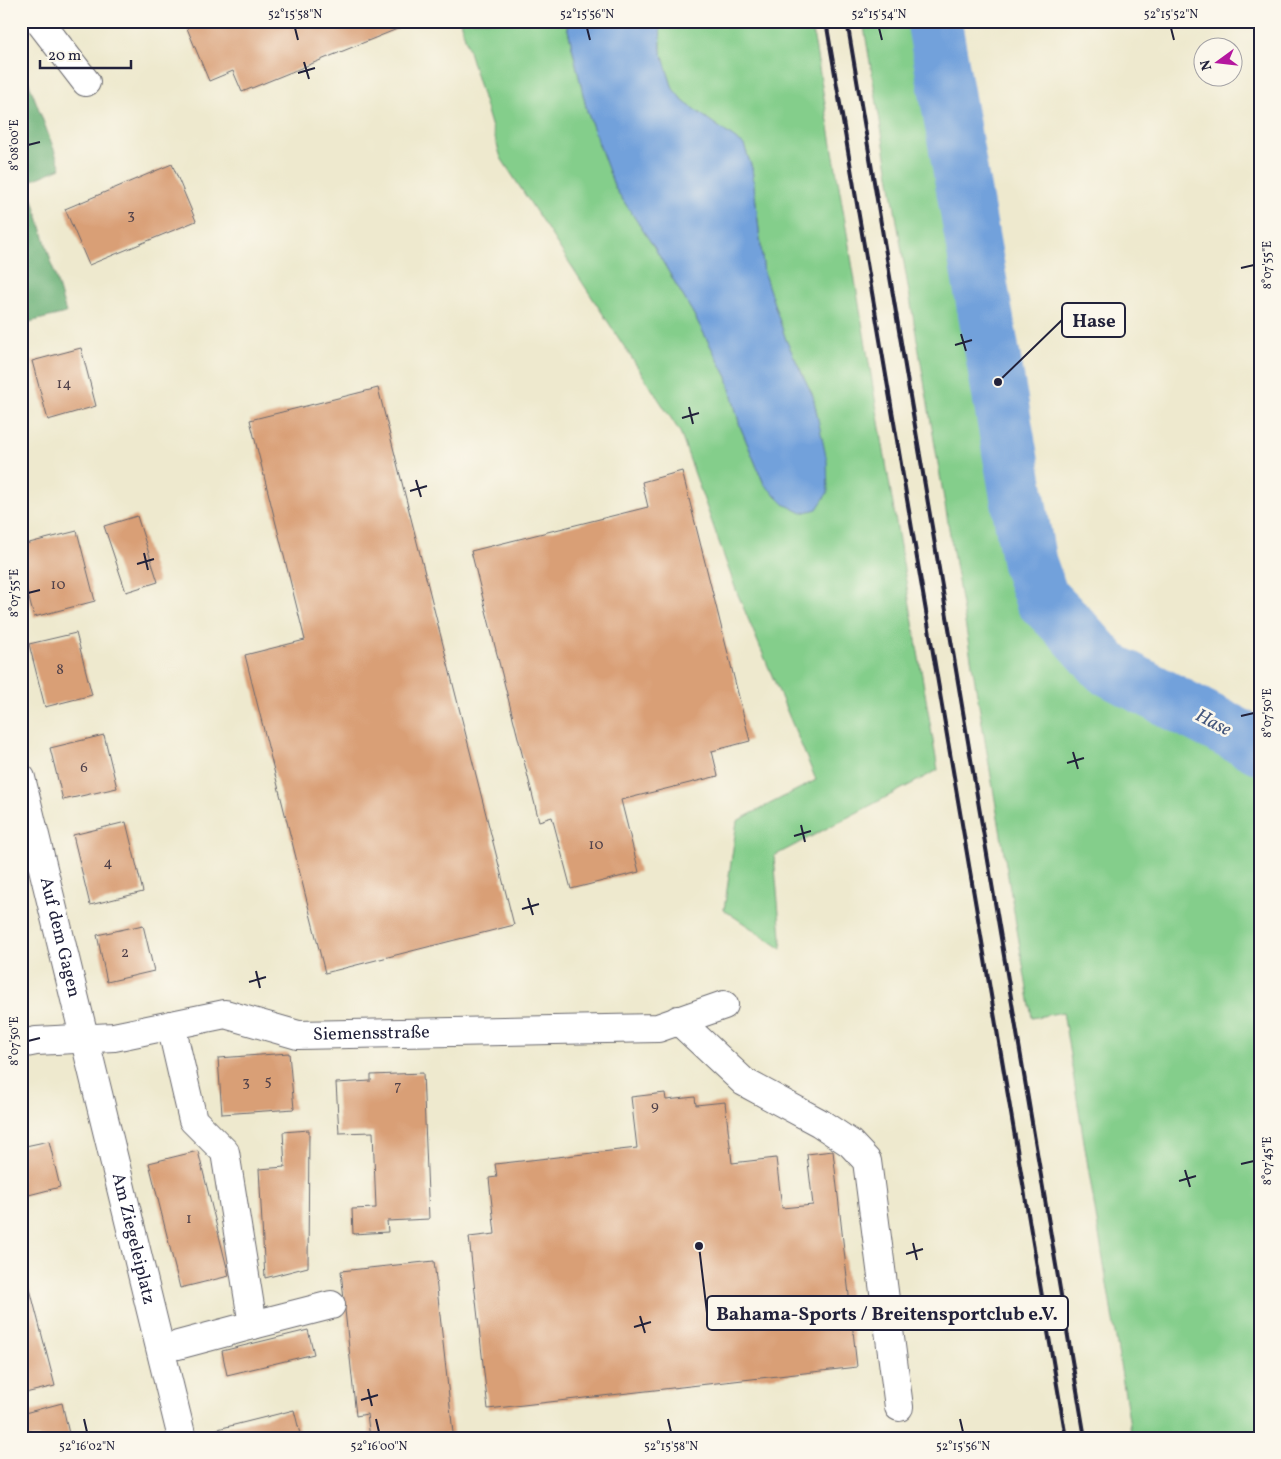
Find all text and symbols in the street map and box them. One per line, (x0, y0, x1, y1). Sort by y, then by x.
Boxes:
text: 52°15'58"N (268, 7, 322, 23)
text: 52°15'56"N (560, 7, 614, 23)
text: 52°15'54"N (852, 7, 907, 23)
text: 52°15'52"N (1144, 7, 1198, 23)
scale bar (40, 38, 131, 70)
north arrow (1194, 38, 1244, 88)
text: 20 m (48, 46, 81, 67)
text: N (1196, 58, 1217, 72)
text: 8°08'00"E (7, 119, 23, 171)
house number: 3 (127, 205, 135, 226)
text: 8°07'55"E (1260, 241, 1276, 289)
callout: Hase (1062, 303, 1125, 337)
text: Hase (1072, 309, 1116, 335)
house number: 14 (57, 374, 71, 395)
text: 8°07'55"E (7, 569, 23, 617)
house number: 10 (51, 575, 65, 596)
house number: 8 (56, 660, 64, 681)
text: 8°07'50"E (1260, 688, 1276, 738)
water label: Hase (1191, 703, 1235, 743)
house number: 6 (80, 758, 88, 779)
house number: 10 (589, 835, 603, 856)
house number: 4 (104, 853, 113, 874)
street label: Auf dem Gagen (33, 875, 87, 1000)
house number: 2 (121, 943, 129, 964)
text: 8°07'50"E (7, 1016, 23, 1066)
street label: Siemensstraße (313, 1020, 430, 1047)
house number: 5 (264, 1071, 272, 1092)
house number: 3 (242, 1072, 250, 1093)
house number: 7 (394, 1076, 402, 1097)
house number: 9 (651, 1096, 659, 1117)
text: 8°07'45"E (1260, 1137, 1276, 1185)
street label: Am Ziegeleiplatz (105, 1170, 161, 1307)
house number: 1 (186, 1209, 192, 1230)
callout: Bahama-Sports / Breitensportclub e.V. (707, 1296, 1068, 1330)
text: Bahama-Sports / Breitensportclub e.V. (716, 1302, 1058, 1328)
text: 52°16'02"N (59, 1439, 115, 1455)
text: 52°16'00"N (351, 1439, 407, 1455)
text: 52°15'58"N (644, 1439, 698, 1455)
text: 52°15'56"N (936, 1439, 990, 1455)

